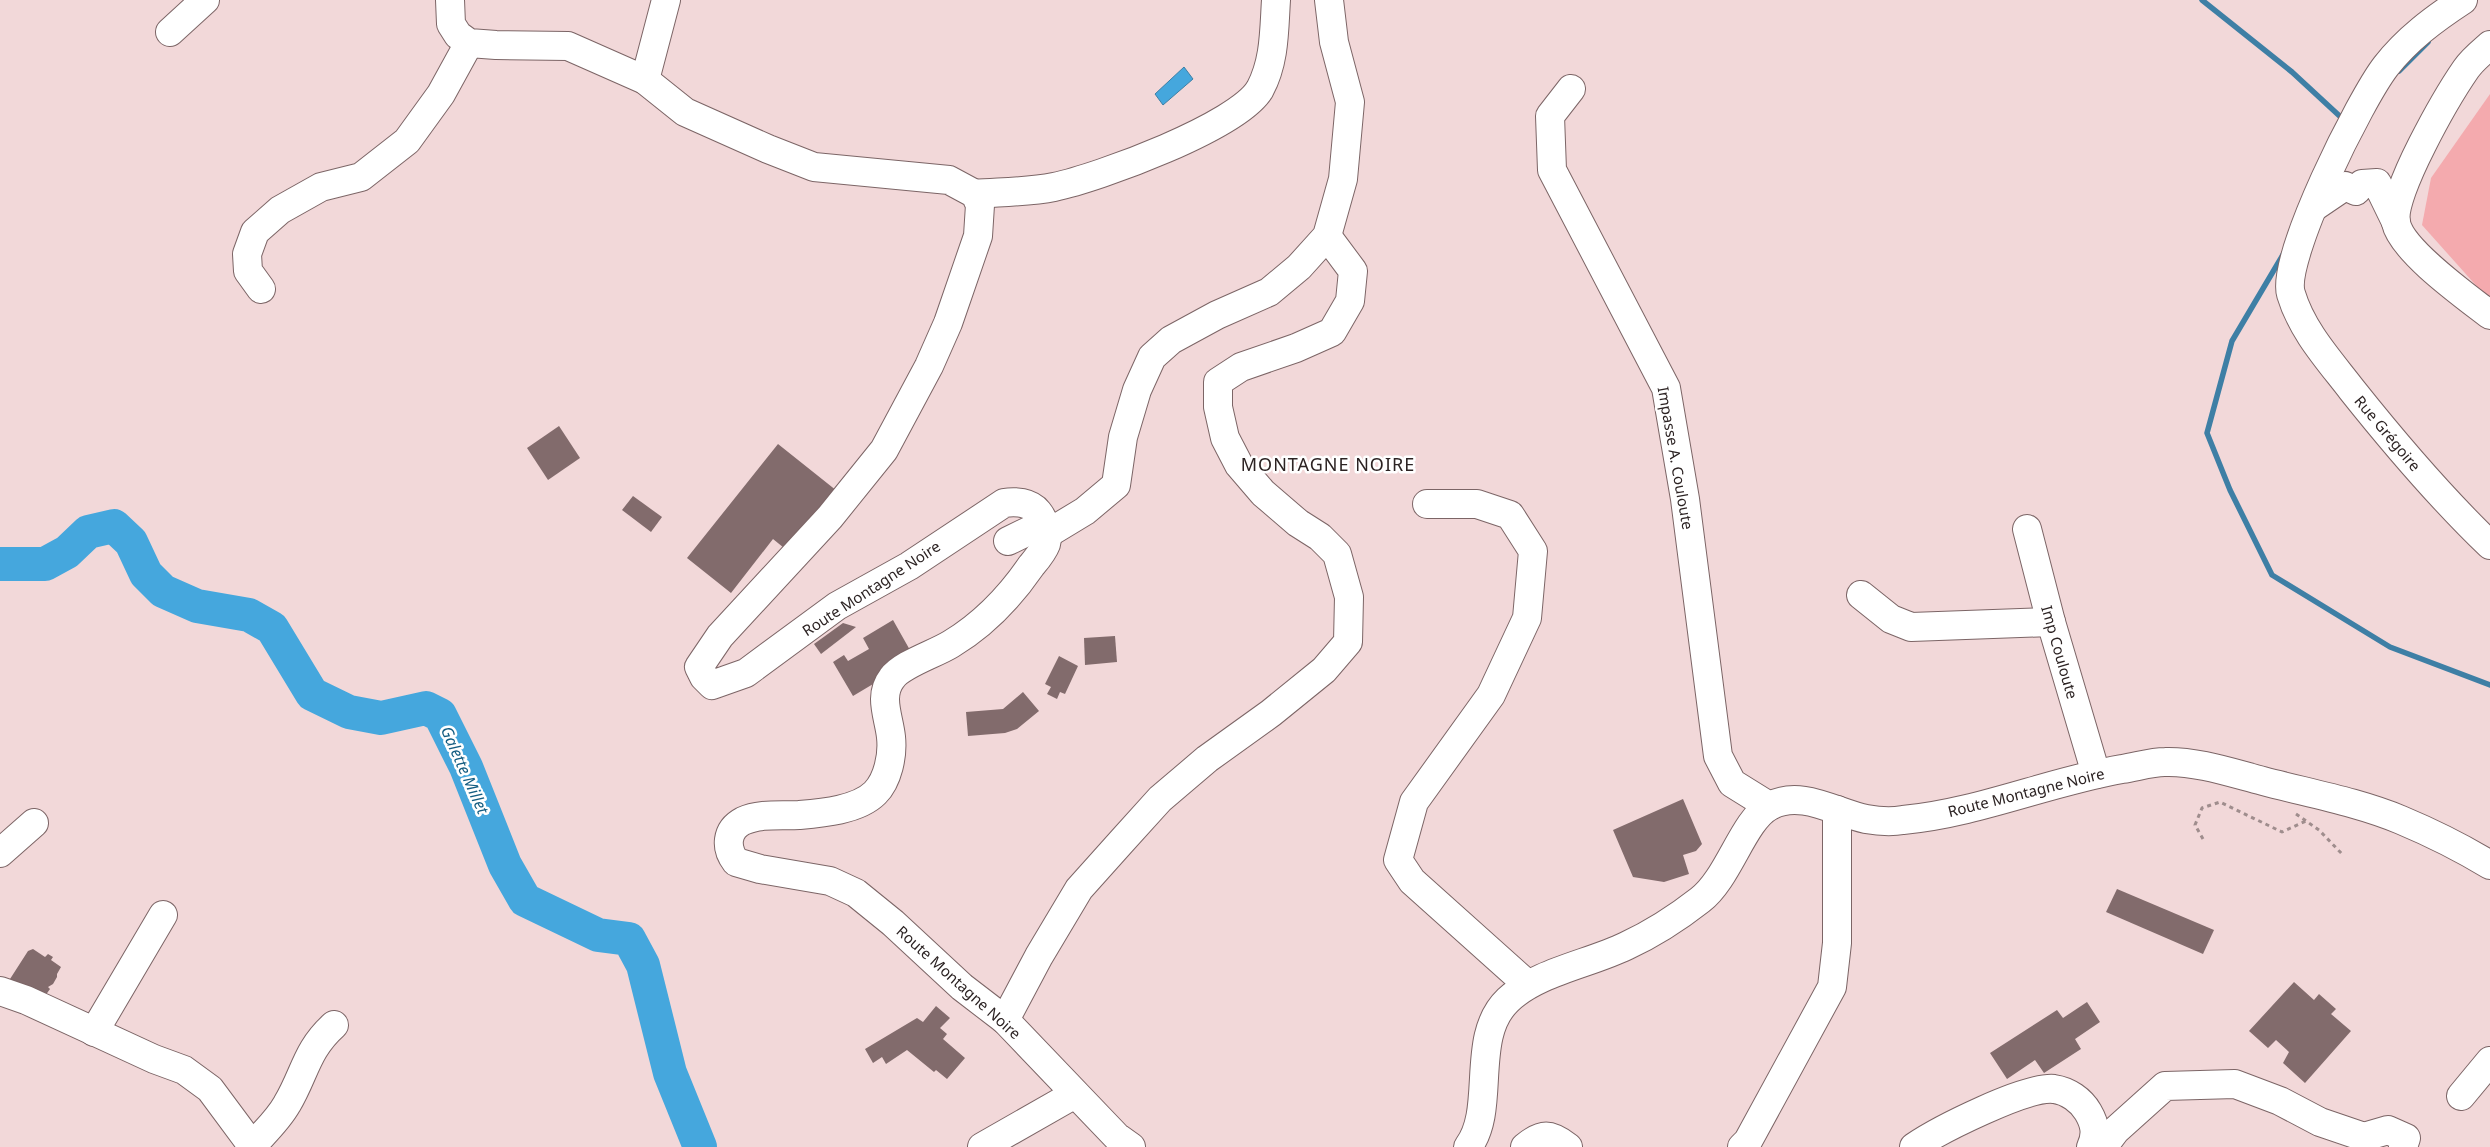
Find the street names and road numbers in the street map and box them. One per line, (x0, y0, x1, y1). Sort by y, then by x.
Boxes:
street label: Impasse A. Couloute (1654, 385, 1698, 531)
street label: Rue Grégoire (2351, 391, 2425, 475)
street label: Route Montagne Noire (798, 536, 944, 640)
street label: Imp Couloute (2037, 603, 2083, 701)
street label: Route Montagne Noire (1946, 763, 2106, 821)
street label: Route Montagne Noire (893, 921, 1025, 1043)

